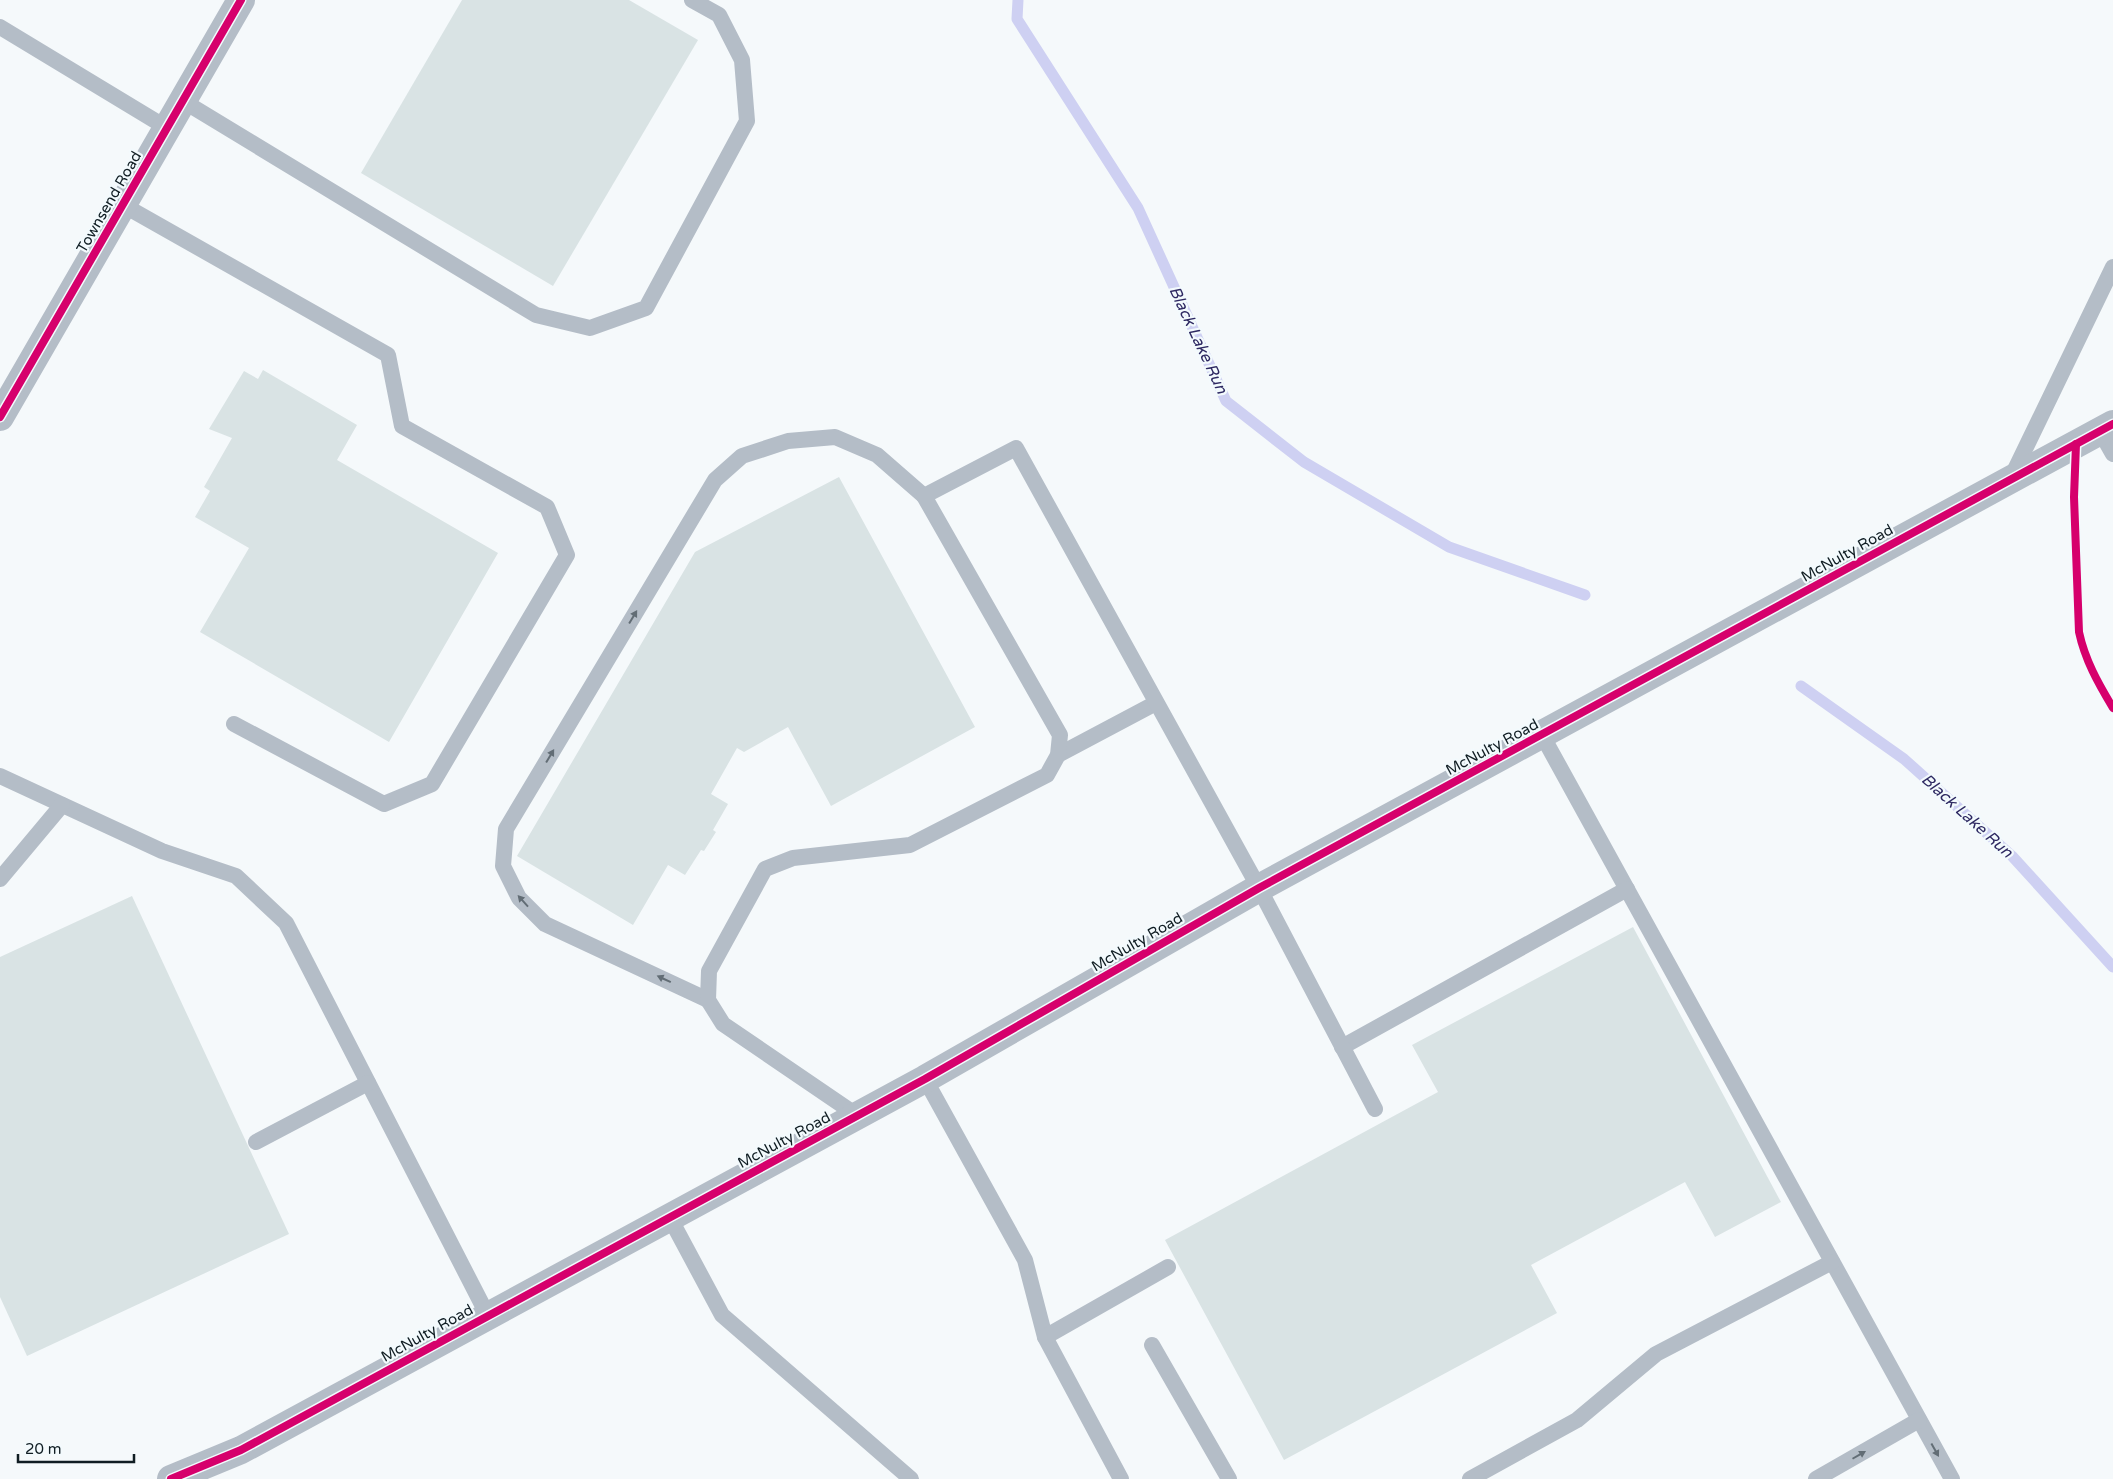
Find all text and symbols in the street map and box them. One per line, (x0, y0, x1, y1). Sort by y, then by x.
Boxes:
street label: Townsend Road (73, 148, 145, 256)
water label: Black Lake Run (1164, 283, 1232, 398)
street label: McNulty Road (1798, 520, 1896, 586)
one-way arrow (628, 610, 637, 624)
street label: McNulty Road (1443, 715, 1541, 779)
one-way arrow (545, 750, 554, 763)
water label: Black Lake Run (1917, 770, 2018, 863)
one-way arrow (517, 896, 529, 908)
street label: McNulty Road (1088, 909, 1186, 975)
one-way arrow (657, 975, 671, 983)
street label: McNulty Road (735, 1108, 833, 1172)
street label: McNulty Road (378, 1300, 476, 1366)
scale bar (18, 1432, 134, 1464)
text: 20 m (25, 1440, 62, 1458)
one-way arrow (1931, 1443, 1940, 1456)
one-way arrow (1852, 1450, 1865, 1459)

